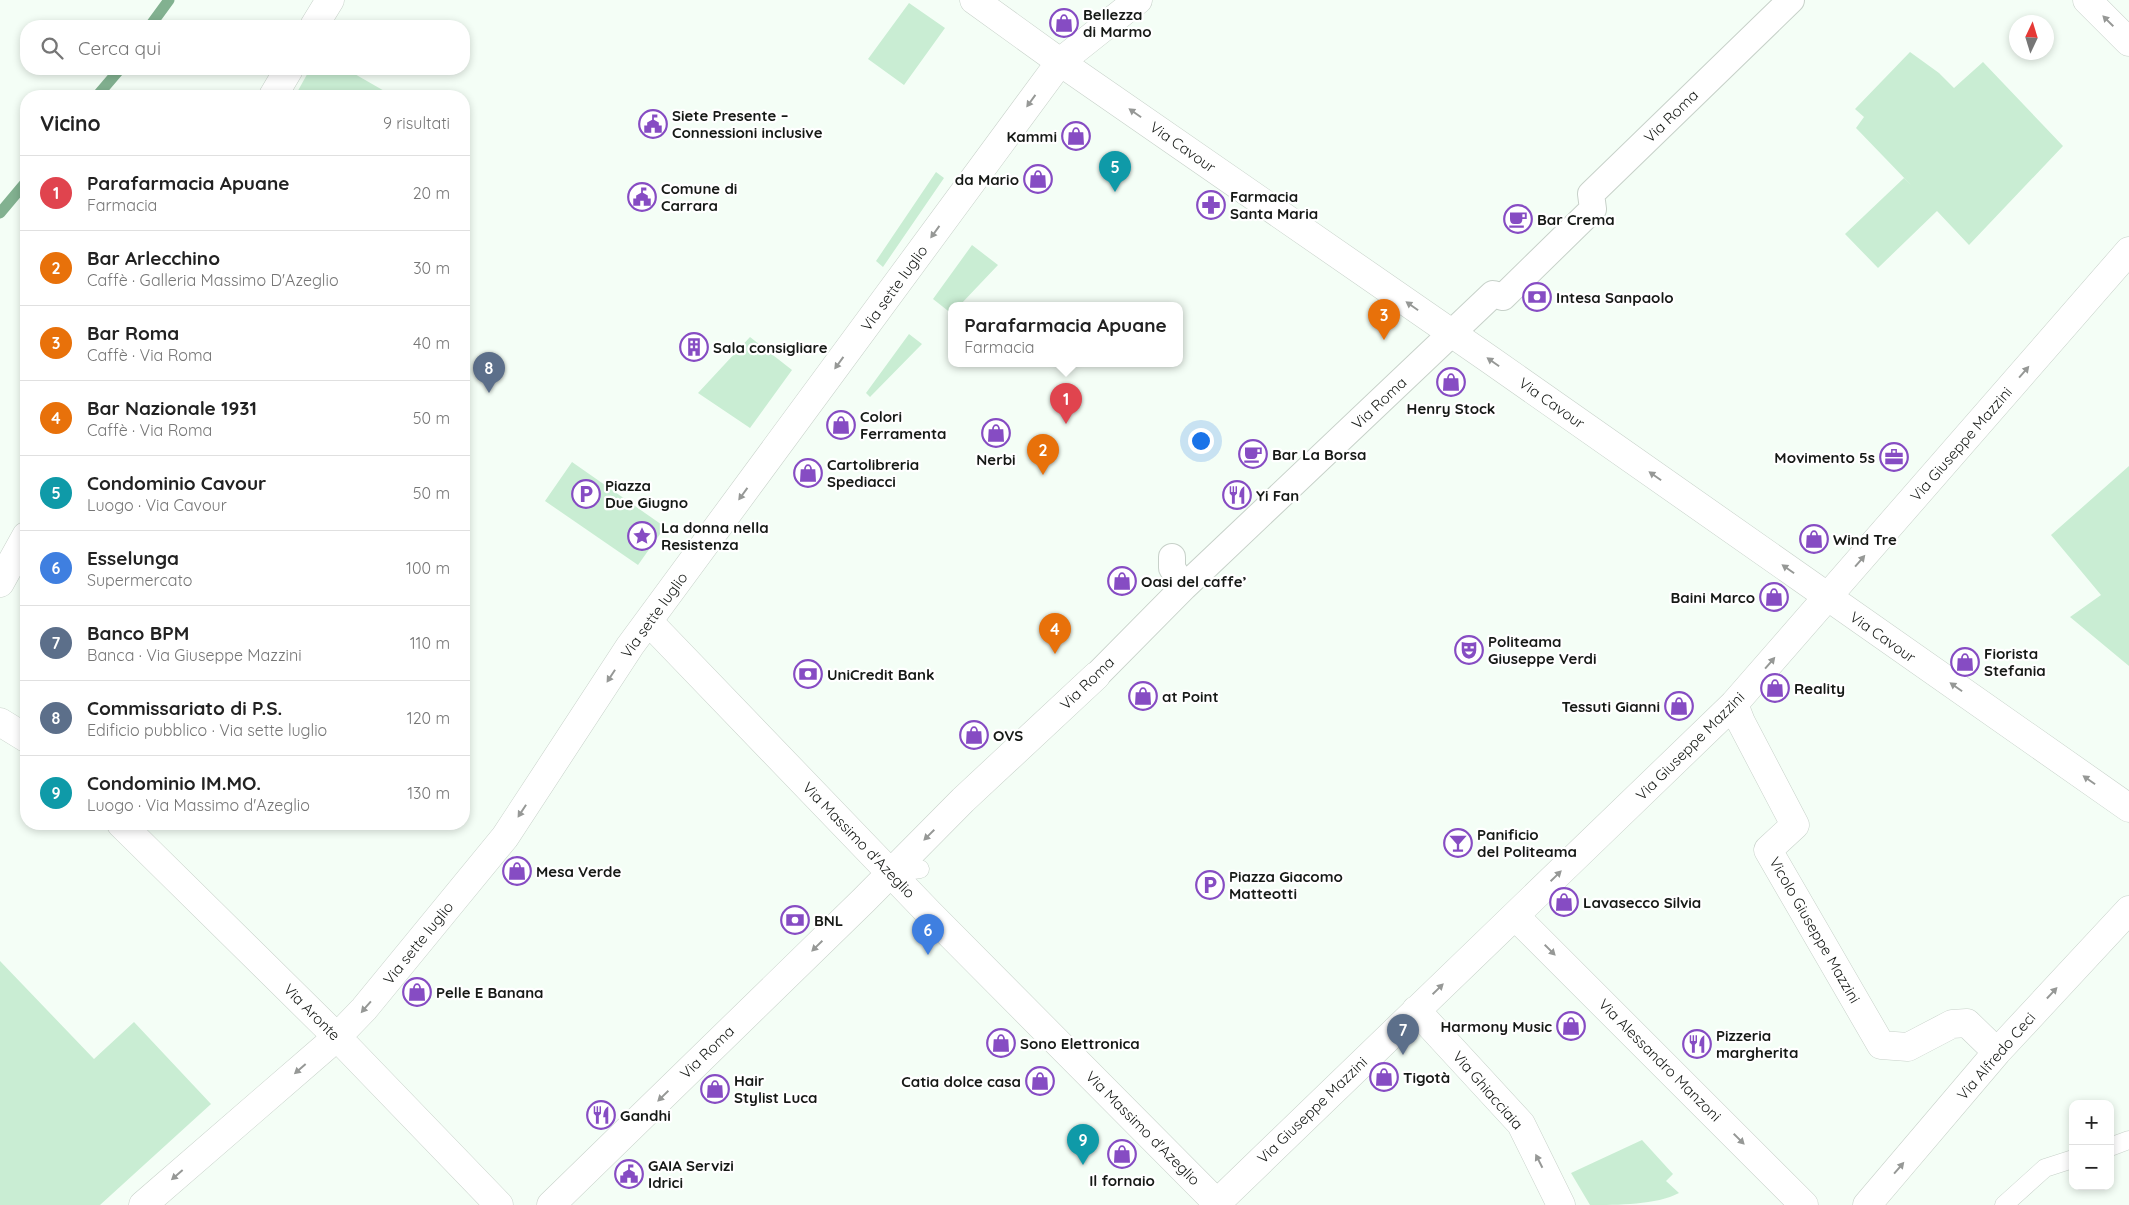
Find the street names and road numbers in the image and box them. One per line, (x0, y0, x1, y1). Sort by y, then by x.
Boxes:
street label: Via Roma (1640, 85, 1702, 147)
street label: Via Cavour (1146, 117, 1220, 177)
street label: Via sette luglio (857, 241, 931, 335)
street label: Via Roma (1348, 373, 1410, 433)
street label: Via Cavour (1515, 373, 1589, 433)
street label: Via Giuseppe Mazzini (1906, 383, 2016, 505)
street label: Via sette luglio (617, 568, 691, 662)
street label: Via Cavour (1846, 607, 1920, 667)
street label: Via Roma (1056, 652, 1118, 714)
street label: Via Giuseppe Mazzini (1632, 688, 1748, 804)
street label: Via Massimo d'Azeglio (799, 778, 919, 902)
street label: Vicolo Giuseppe Mazzini (1765, 853, 1865, 1007)
street label: Via sette luglio (379, 898, 457, 988)
street label: Via Aronte (280, 980, 344, 1044)
street label: Via Alessandro Manzoni (1595, 995, 1725, 1125)
street label: Via Alfredo Ceci (1953, 1008, 2039, 1104)
street label: Via Roma (676, 1021, 738, 1083)
street label: Via Ghiacciaia (1449, 1047, 1527, 1133)
street label: Via Giuseppe Mazzini (1253, 1053, 1371, 1167)
street label: Via Massimo d'Azeglio (1082, 1067, 1204, 1189)

